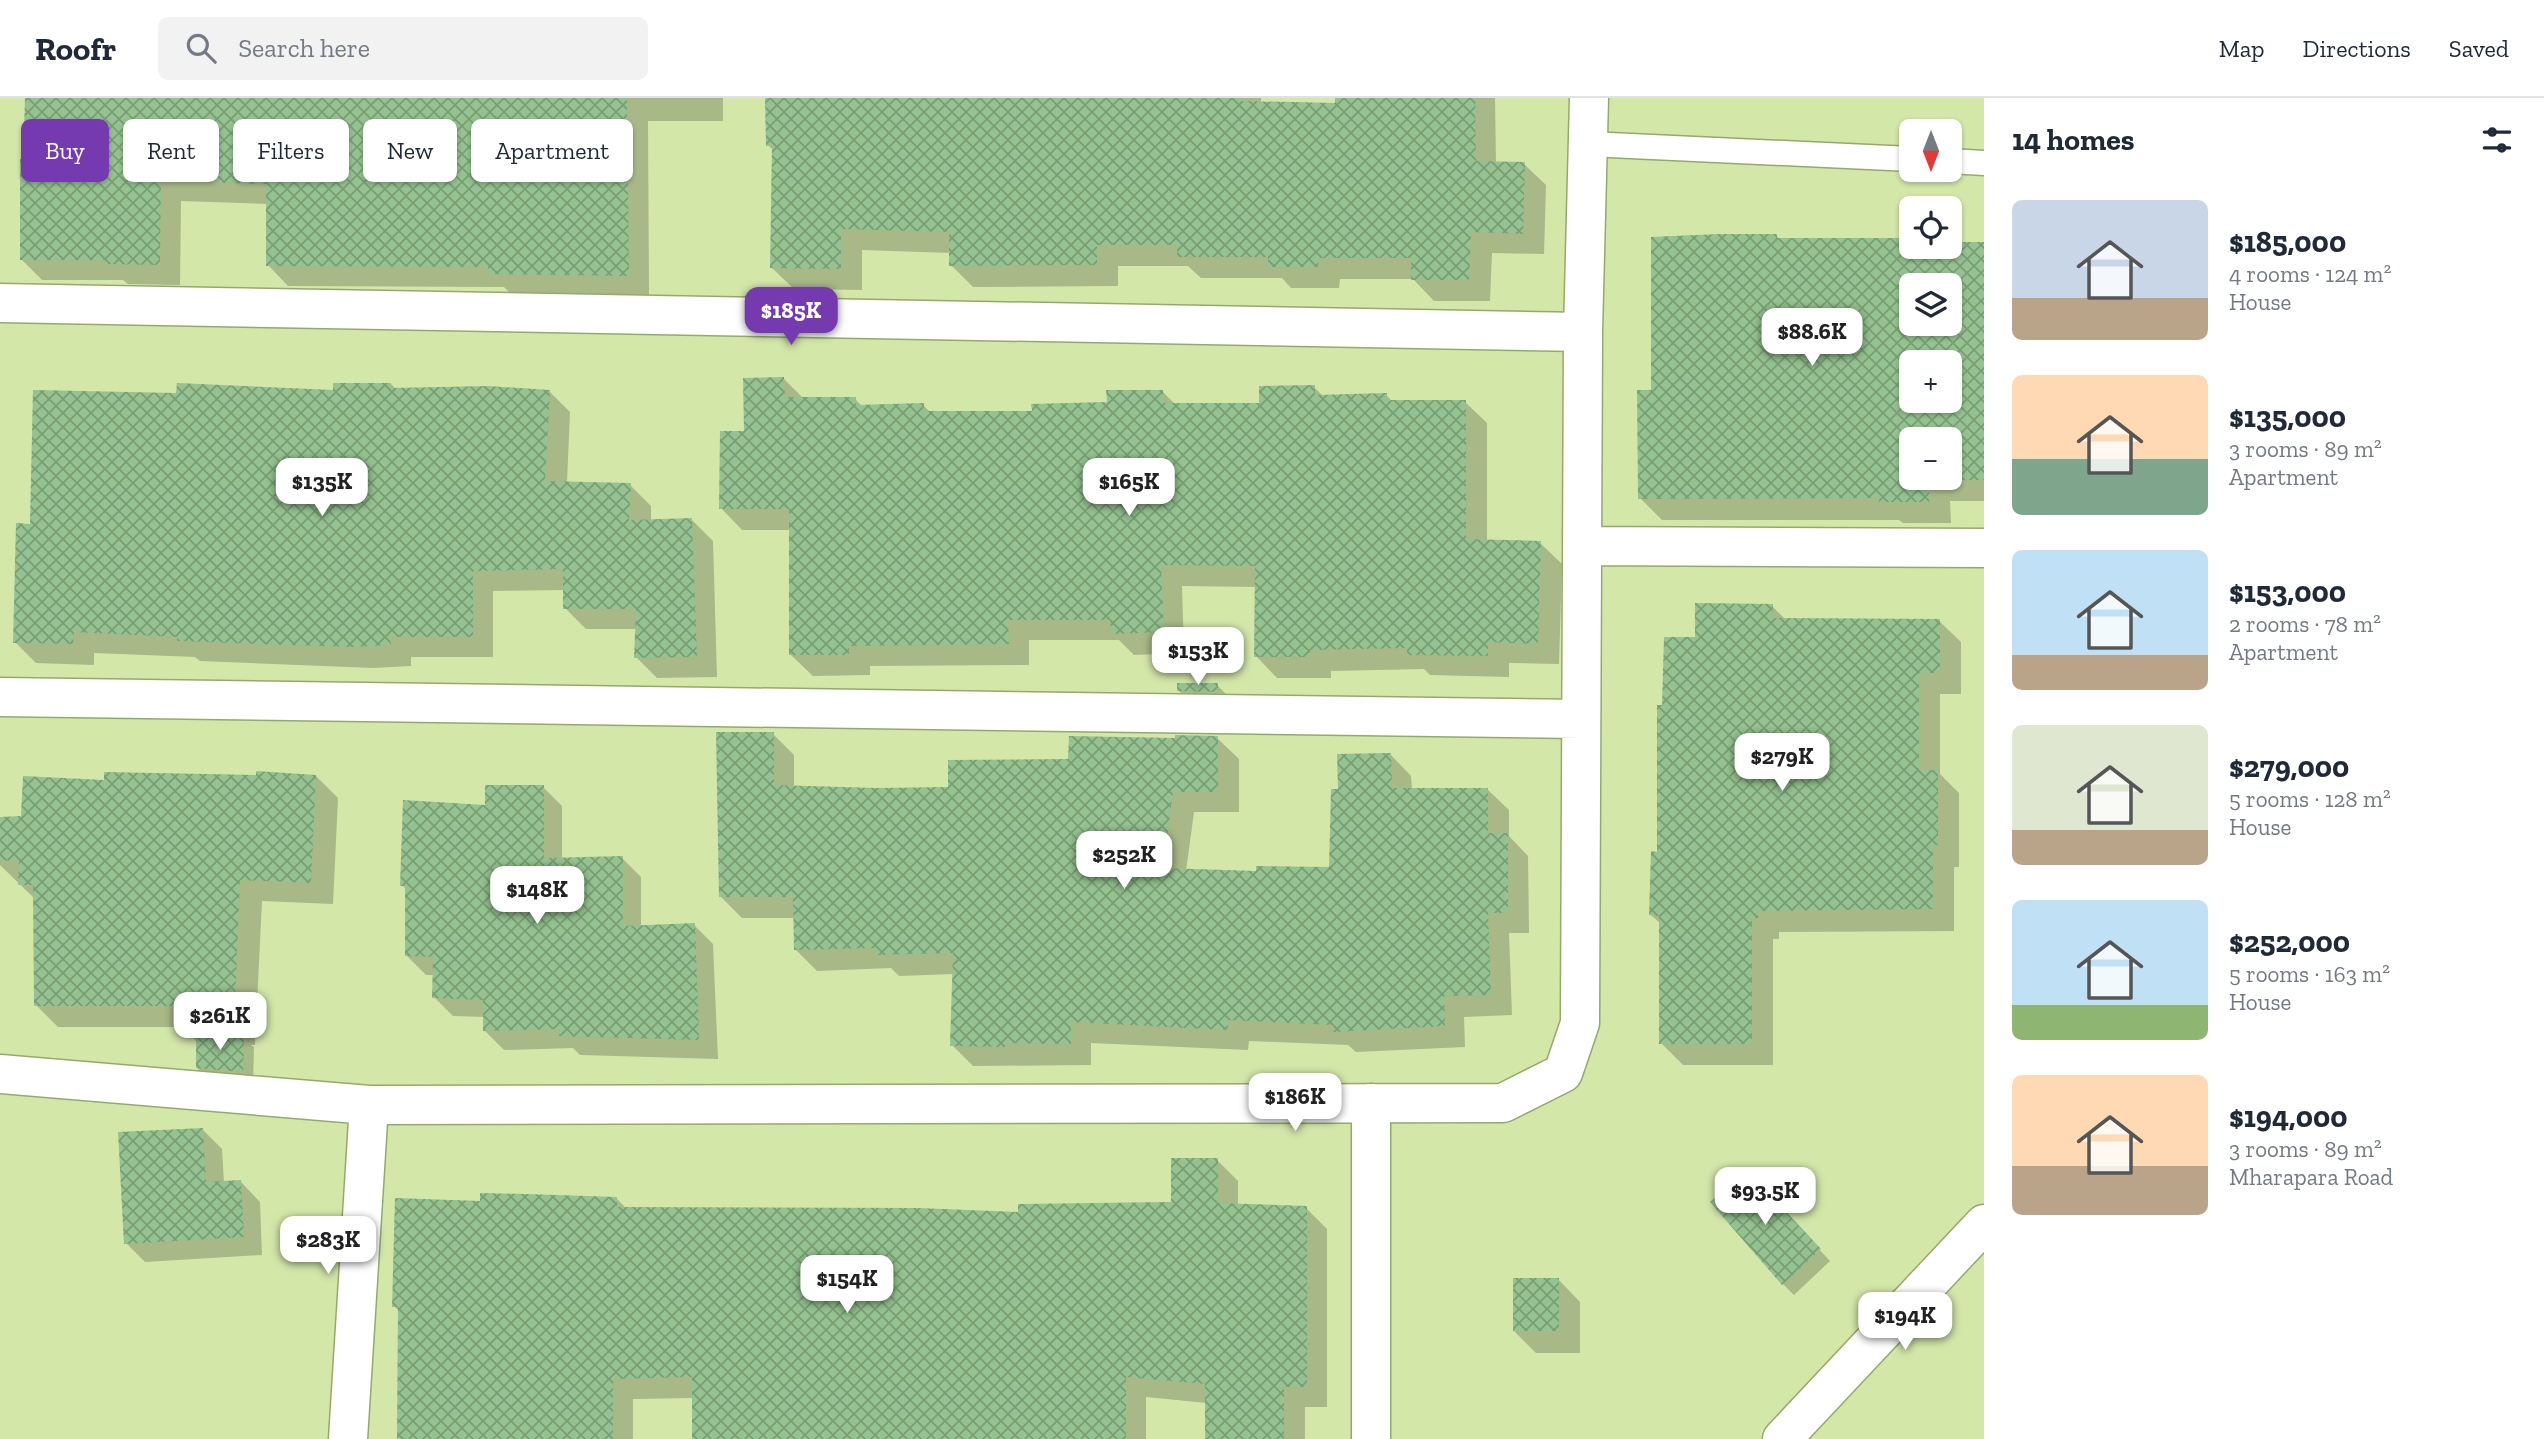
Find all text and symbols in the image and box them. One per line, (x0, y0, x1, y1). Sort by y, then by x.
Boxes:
search box (158, 17, 648, 80)
text: Roofr (35, 29, 116, 68)
icon: search (182, 29, 220, 67)
text: Search here (238, 32, 370, 64)
text: Map (2219, 34, 2265, 63)
text: Directions (2303, 34, 2411, 63)
text: Saved (2449, 34, 2509, 63)
chip: Buy (21, 119, 109, 182)
chip: Rent (123, 119, 219, 182)
chip: Filters (233, 119, 349, 182)
chip: New (363, 119, 457, 182)
chip: Apartment (471, 119, 633, 182)
north arrow (1899, 119, 1962, 182)
map controls (1899, 119, 1962, 490)
icon: filters (2478, 121, 2516, 159)
text: 14 homes (2012, 122, 2135, 158)
button: locate (1899, 196, 1962, 259)
text: $185,000 (2229, 224, 2346, 260)
icon: home (2068, 228, 2152, 312)
text: 4 rooms · 124 m² (2229, 260, 2391, 288)
button: layers (1899, 273, 1962, 336)
pin: $185K (742, 288, 840, 347)
text: House (2229, 288, 2291, 316)
text: $185K (761, 296, 821, 324)
pin: $88.6K (1755, 308, 1869, 368)
text: $88.6K (1778, 317, 1846, 345)
button: + (1899, 350, 1962, 413)
text: $135,000 (2229, 399, 2346, 435)
icon: home (2068, 403, 2152, 487)
button: − (1899, 427, 1962, 490)
text: 3 rooms · 89 m² (2229, 435, 2382, 463)
pin: $135K (273, 458, 371, 518)
pin: $165K (1080, 458, 1178, 518)
text: Apartment (2229, 463, 2338, 491)
text: $135K (292, 467, 352, 495)
text: $165K (1099, 467, 1159, 495)
text: $153,000 (2229, 574, 2346, 610)
icon: home (2068, 578, 2152, 662)
text: 2 rooms · 78 m² (2229, 610, 2381, 638)
pin: $153K (1149, 628, 1247, 687)
text: $153K (1168, 636, 1228, 664)
text: Apartment (2229, 638, 2338, 666)
pin: $279K (1733, 734, 1831, 793)
text: $279K (1751, 742, 1813, 770)
text: $279,000 (2229, 749, 2349, 785)
icon: home (2068, 753, 2152, 837)
text: 5 rooms · 128 m² (2229, 785, 2391, 813)
text: House (2229, 813, 2291, 841)
pin: $252K (1075, 832, 1173, 891)
text: $252K (1092, 840, 1156, 868)
pin: $148K (488, 866, 586, 926)
text: $148K (506, 875, 568, 903)
text: $252,000 (2229, 924, 2350, 960)
icon: home (2068, 928, 2152, 1012)
text: 5 rooms · 163 m² (2229, 960, 2390, 988)
text: House (2229, 988, 2291, 1016)
pin: $261K (171, 992, 269, 1052)
text: $261K (190, 1001, 250, 1029)
pin: $186K (1246, 1074, 1344, 1133)
text: $186K (1265, 1082, 1325, 1110)
text: $194,000 (2229, 1099, 2348, 1135)
icon: home (2068, 1103, 2152, 1187)
text: 3 rooms · 89 m² (2229, 1135, 2382, 1163)
text: Mharapara Road (2229, 1163, 2393, 1191)
pin: $93.5K (1708, 1168, 1822, 1227)
text: $93.5K (1731, 1176, 1799, 1204)
pin: $283K (279, 1216, 377, 1276)
text: $283K (296, 1225, 360, 1253)
pin: $154K (798, 1256, 896, 1315)
text: $154K (816, 1264, 878, 1292)
pin: $194K (1856, 1292, 1954, 1352)
text: $194K (1874, 1301, 1936, 1329)

